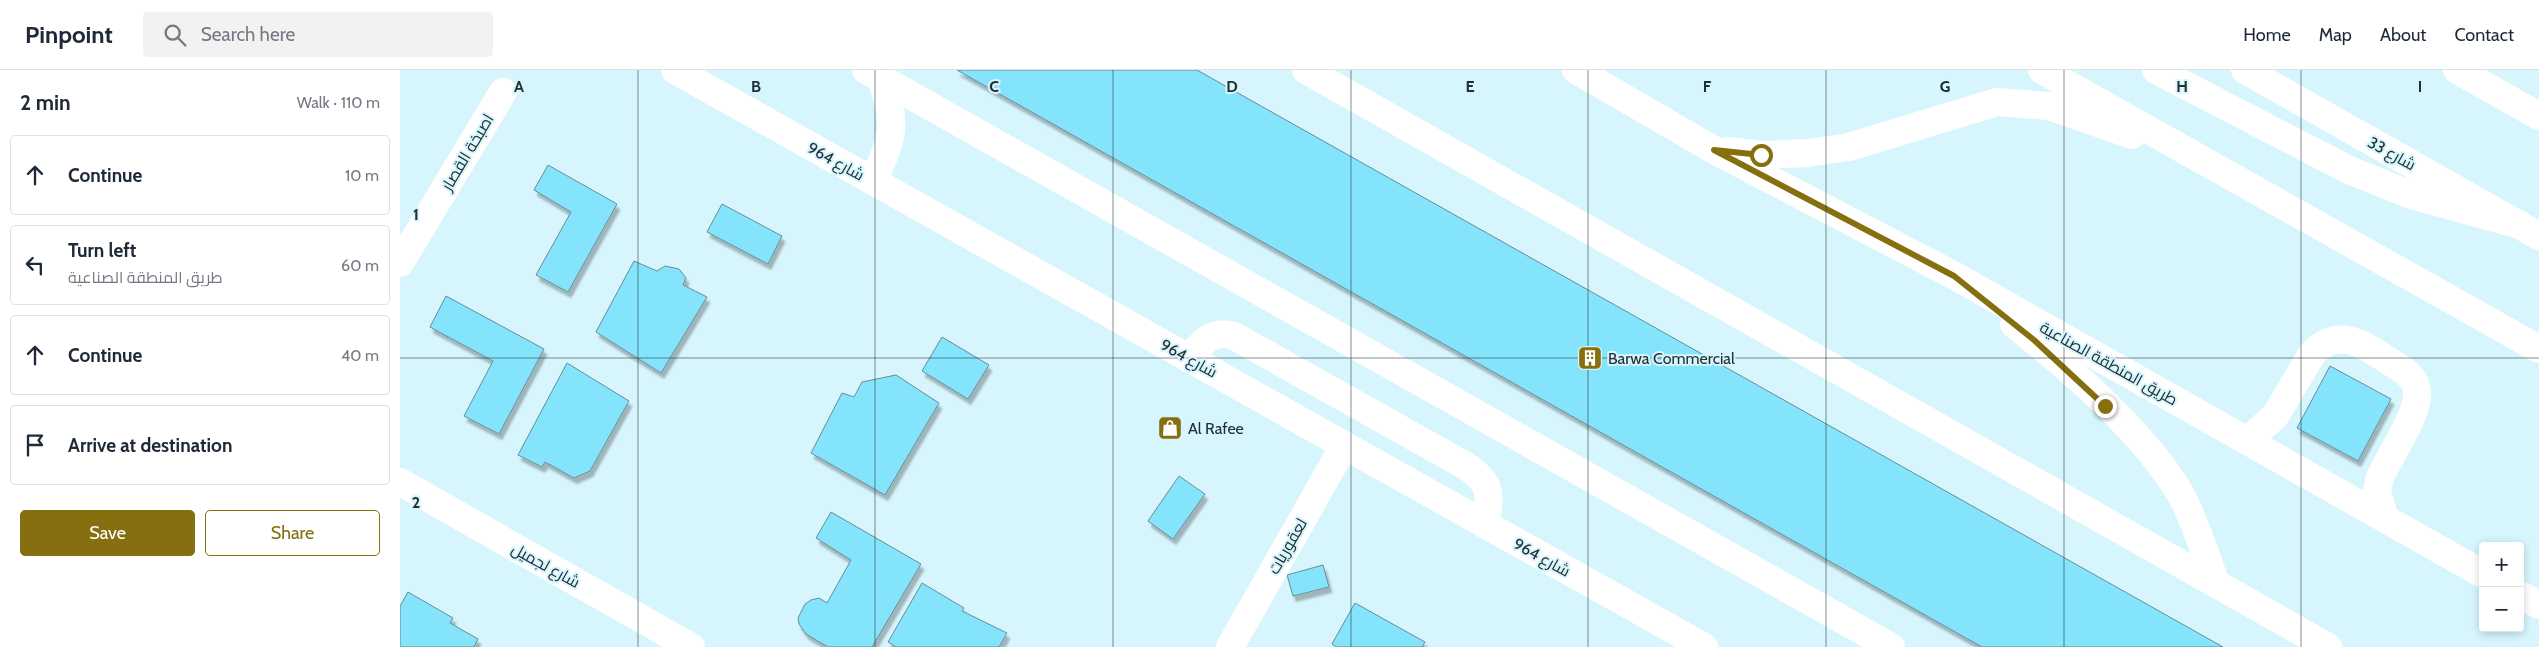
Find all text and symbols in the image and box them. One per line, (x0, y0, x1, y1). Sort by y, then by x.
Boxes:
search box (143, 12, 493, 57)
text: Pinpoint (25, 20, 113, 49)
icon: search (161, 21, 189, 49)
text: Search here (201, 23, 295, 46)
text: Home (2243, 24, 2291, 46)
text: Map (2319, 24, 2352, 46)
text: About (2380, 24, 2426, 46)
text: Contact (2454, 24, 2514, 46)
text: A (514, 77, 524, 96)
text: B (751, 77, 761, 96)
text: C (989, 77, 999, 96)
text: D (1226, 77, 1238, 96)
text: E (1465, 77, 1475, 96)
text: F (1703, 77, 1712, 96)
text: G (1940, 77, 1950, 96)
text: H (2176, 77, 2188, 96)
text: I (2418, 77, 2422, 96)
text: 2 min (20, 90, 71, 115)
text: Walk · 110 m (297, 93, 380, 112)
street label: اصبخة القصار (437, 110, 498, 195)
street label: شارع 33 (2363, 133, 2419, 176)
street label: شارع 964 (803, 138, 867, 187)
route start (1750, 144, 1773, 167)
icon: ahead (21, 161, 49, 189)
text: Continue (68, 164, 142, 187)
text: 10 m (345, 166, 379, 185)
text: 1 (413, 205, 419, 224)
text: Turn left (68, 239, 136, 262)
icon: left (21, 251, 49, 279)
text: 60 m (341, 256, 379, 275)
text: طريق المنطقة الصناعية (68, 268, 223, 287)
street label: طريق المنطقة الصناعية (2036, 318, 2181, 410)
street label: شارع 964 (1156, 335, 1220, 384)
icon: ahead (21, 341, 49, 369)
text: Continue (68, 344, 142, 367)
building icon: Barwa Commercial (1577, 345, 1603, 371)
text: 40 m (341, 346, 379, 365)
place label: Barwa Commercial (1608, 349, 1735, 368)
route end (2094, 395, 2117, 418)
shop icon: Al Rafee (1157, 415, 1183, 441)
place label: Al Rafee (1188, 419, 1244, 438)
icon: arrive (21, 431, 49, 459)
text: Arrive at destination (68, 434, 232, 457)
text: 2 (412, 493, 420, 512)
button: Save (20, 510, 195, 556)
button: Share (205, 510, 380, 556)
street label: لعقوريات (1264, 515, 1311, 577)
street label: شارع 964 (1509, 534, 1573, 583)
street label: شارع لجميل (507, 539, 583, 594)
map controls (2479, 542, 2524, 632)
button: + (2479, 542, 2524, 587)
button: − (2479, 587, 2524, 632)

